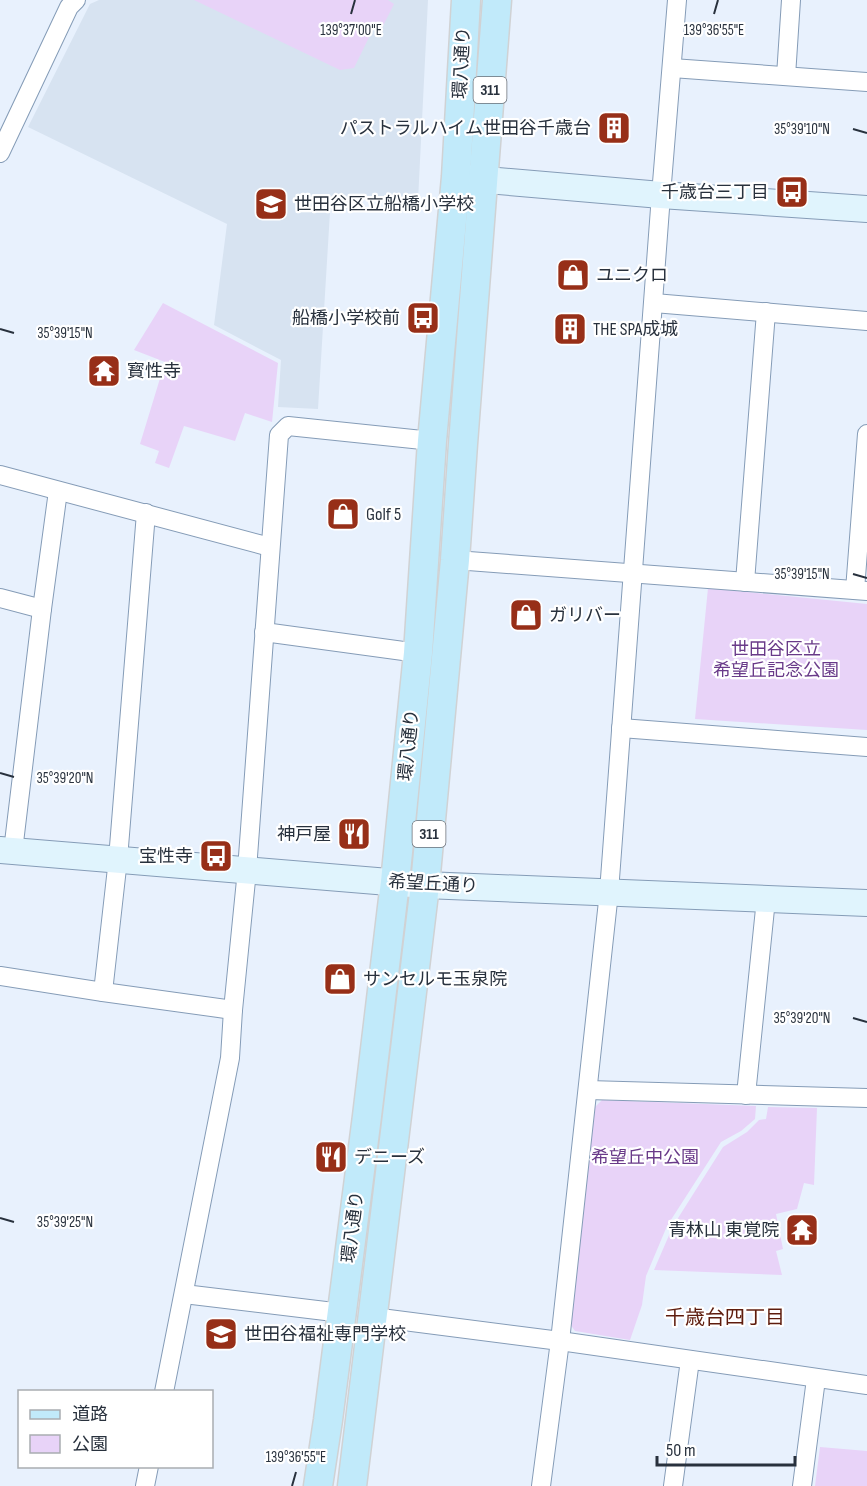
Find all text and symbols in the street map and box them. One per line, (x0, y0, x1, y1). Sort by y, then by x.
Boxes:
text: 139°37'00"E (320, 21, 382, 40)
text: 139°36'55"E (684, 21, 744, 40)
street label: 環八通り (450, 26, 474, 100)
road number: 311 (474, 77, 506, 103)
building icon: パストラルハイム世田谷千歳台 (596, 110, 632, 146)
place label: パストラルハイム世田谷千歳台 (340, 118, 591, 139)
text: 35°39'10"N (774, 120, 830, 139)
bus stop icon: 千歳台三丁目 (774, 174, 810, 210)
place label: 千歳台三丁目 (661, 182, 769, 203)
school or university icon: 世田谷区立船橋小学校 (253, 186, 289, 222)
place label: 世田谷区立船橋小学校 (294, 194, 474, 215)
shop icon: ユニクロ (555, 257, 591, 293)
place label: ユニクロ (596, 265, 668, 286)
bus stop icon: 船橋小学校前 (405, 300, 441, 336)
place label: 船橋小学校前 (292, 308, 400, 329)
building icon: THE SPA成城 (552, 311, 588, 347)
place label: THE SPA成城 (593, 319, 678, 340)
text: 35°39'15"N (37, 324, 93, 343)
temple icon: 寳性寺 (86, 353, 122, 389)
place label: 寳性寺 (127, 361, 181, 382)
shop icon: Golf 5 (325, 496, 361, 532)
place label: Golf 5 (366, 504, 401, 525)
text: 35°39'15"N (774, 565, 830, 584)
shop icon: ガリバー (508, 597, 544, 633)
place label: ガリバー (549, 605, 621, 626)
park label: 世田谷区立 希望丘記念公園 (713, 639, 839, 681)
street label: 環八通り (395, 708, 423, 782)
text: 35°39'20"N (37, 769, 93, 788)
restaurant icon: 神戸屋 (336, 816, 372, 852)
road number: 311 (412, 821, 446, 847)
place label: 神戸屋 (277, 824, 331, 845)
bus stop icon: 宝性寺 (198, 838, 234, 874)
place label: 宝性寺 (139, 846, 193, 867)
street label: 希望丘通り (388, 871, 478, 897)
shop icon: サンセルモ玉泉院 (322, 961, 358, 997)
place label: サンセルモ玉泉院 (363, 969, 507, 990)
text: 35°39'20"N (774, 1009, 830, 1028)
restaurant icon: デニーズ (313, 1139, 349, 1175)
place label: デニーズ (354, 1147, 425, 1168)
park label: 希望丘中公園 (591, 1147, 699, 1168)
street label: 環八通り (338, 1190, 368, 1264)
temple icon: 青林山 東覚院 (784, 1212, 820, 1248)
text: 35°39'25"N (37, 1213, 93, 1232)
place label: 青林山 東覚院 (668, 1220, 779, 1241)
district label: 千歳台四丁目 (665, 1306, 785, 1330)
school or university icon: 世田谷福祉専門学校 (203, 1316, 239, 1352)
place label: 世田谷福祉専門学校 (244, 1324, 406, 1345)
legend (18, 1390, 213, 1468)
text: 道路 (72, 1404, 108, 1425)
scale bar (657, 1429, 795, 1467)
text: 公園 (72, 1434, 108, 1455)
text: 50 m (666, 1440, 696, 1461)
text: 139°36'55"E (266, 1448, 326, 1467)

